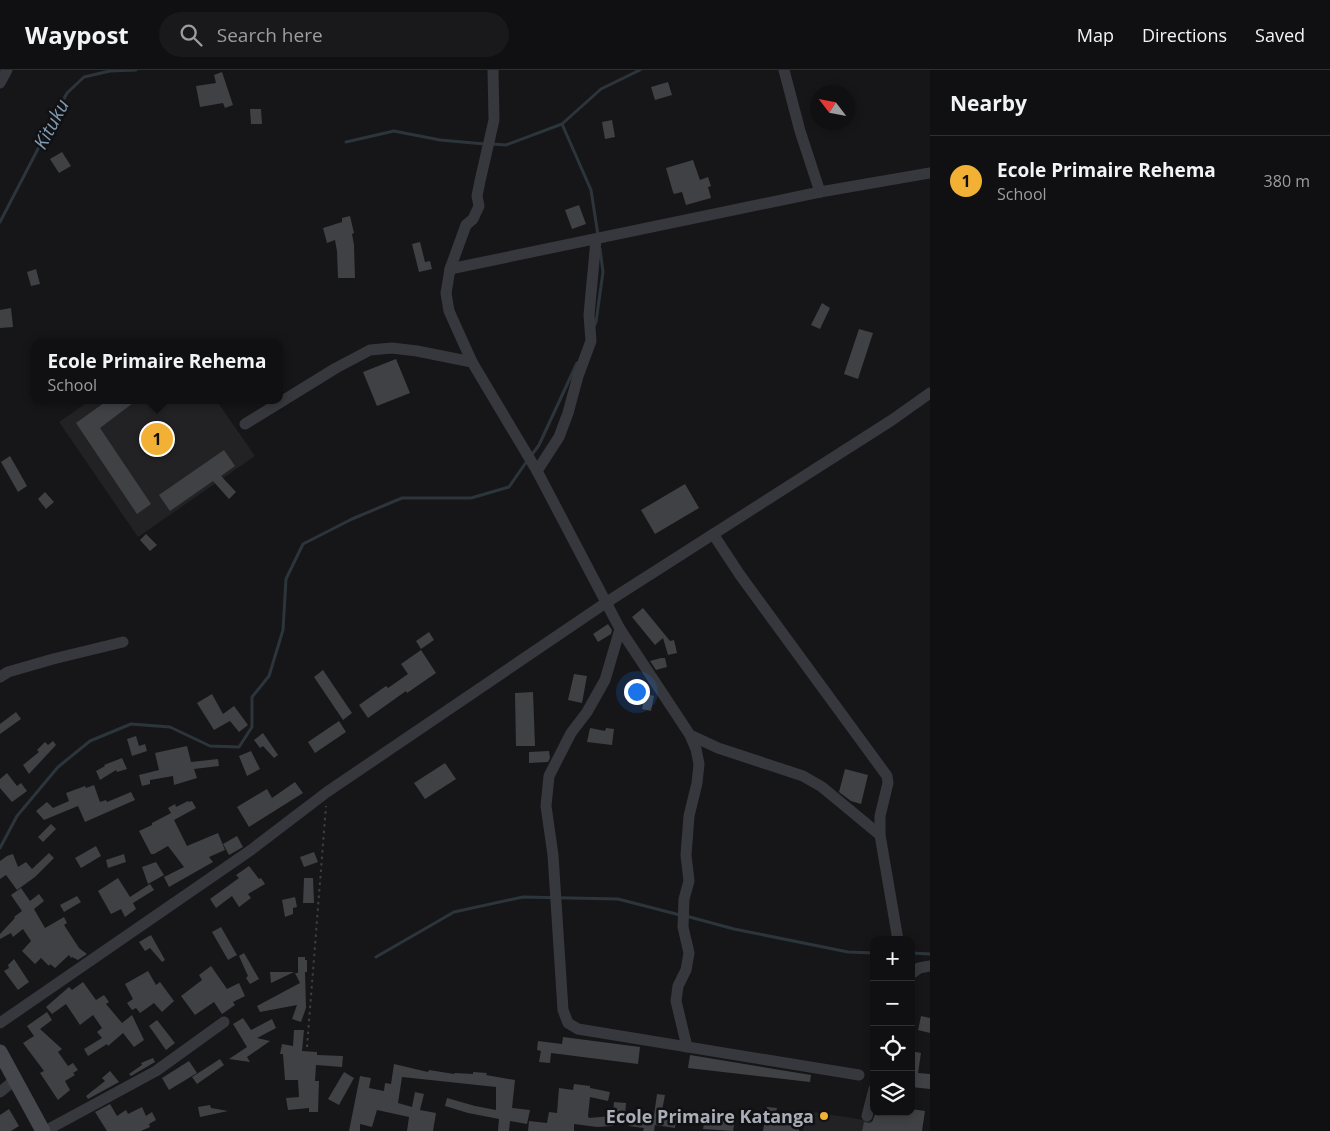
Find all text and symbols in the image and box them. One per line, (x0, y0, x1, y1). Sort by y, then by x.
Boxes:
search box (159, 12, 509, 57)
text: Waypost (25, 18, 129, 51)
icon: search (177, 21, 205, 49)
text: Search here (217, 22, 323, 48)
text: Map (1077, 23, 1114, 47)
text: Directions (1142, 23, 1227, 47)
text: Saved (1255, 23, 1305, 47)
north arrow (810, 85, 855, 130)
text: Nearby (950, 89, 1027, 117)
water label: Kituku (27, 95, 75, 153)
text: Ecole Primaire Rehema (997, 157, 1216, 183)
text: 1 (961, 170, 971, 192)
text: 380 m (1264, 170, 1310, 192)
text: School (997, 183, 1047, 205)
popup (31, 339, 283, 404)
text: Ecole Primaire Rehema (48, 348, 266, 374)
text: School (48, 374, 97, 396)
pin: 1 (141, 420, 173, 458)
your location (624, 679, 650, 705)
map controls (870, 936, 915, 1116)
button: + (870, 936, 915, 981)
button: − (870, 981, 915, 1026)
button: locate (870, 1026, 915, 1071)
button: layers (870, 1071, 915, 1116)
place label: Ecole Primaire Katanga (606, 1104, 814, 1128)
marker: Ecole Primaire Katanga (818, 1110, 830, 1122)

